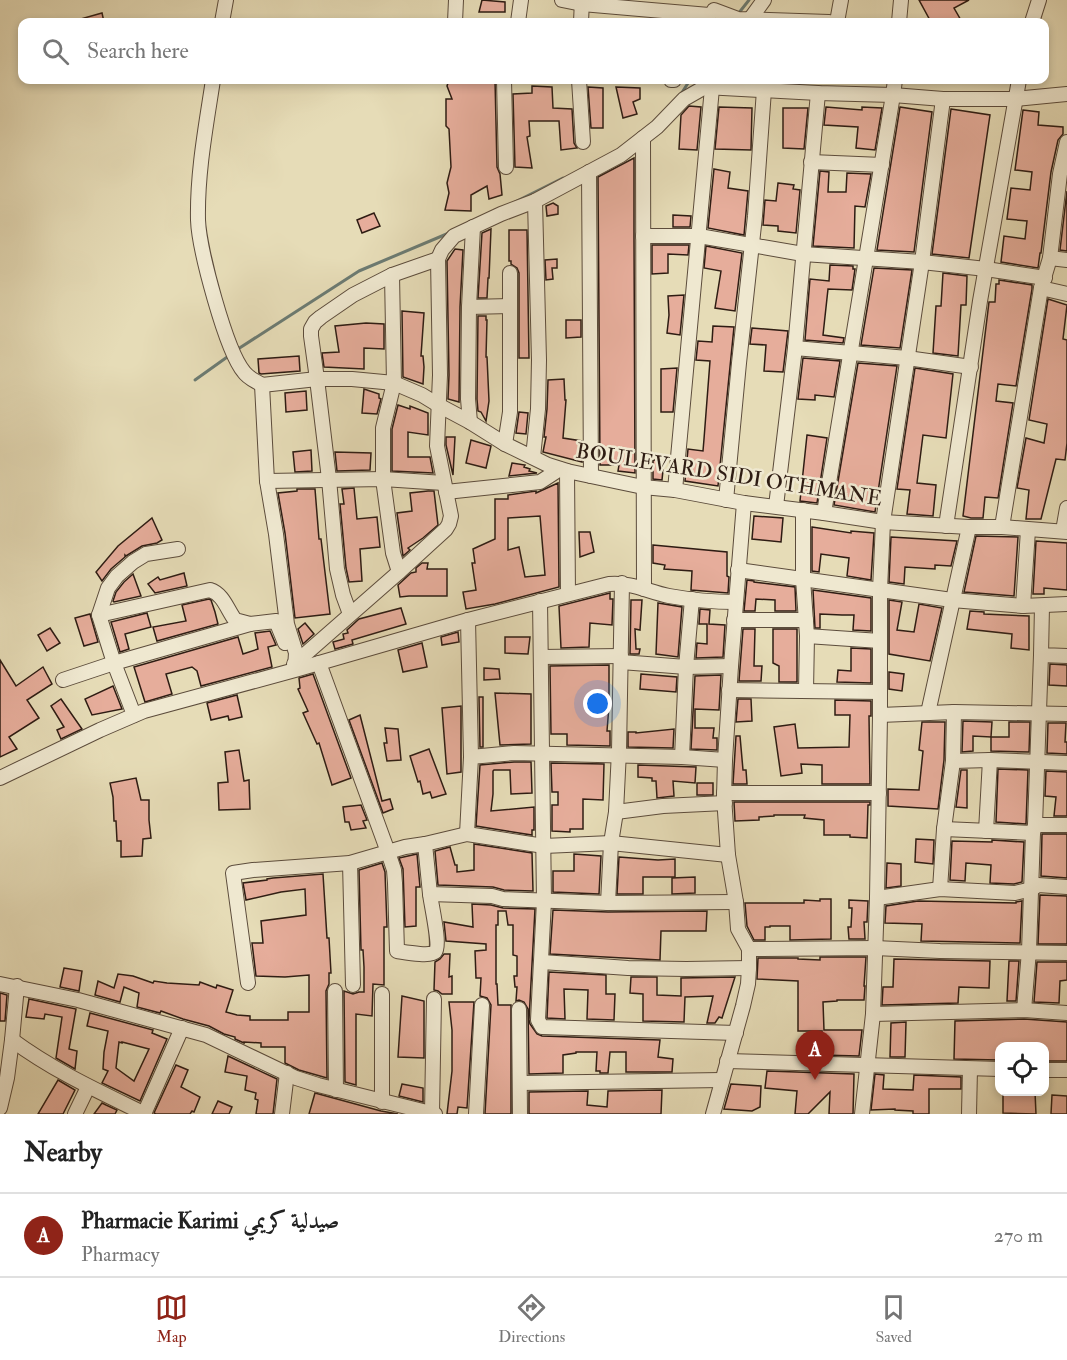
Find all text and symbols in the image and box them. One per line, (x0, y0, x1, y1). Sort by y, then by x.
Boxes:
search box (18, 18, 1049, 84)
icon: search (39, 35, 72, 68)
text: Search here (87, 37, 189, 65)
street label: BOULEVARD SIDI OTHMANE (574, 437, 884, 513)
your location (583, 689, 612, 718)
pin: A (796, 1030, 834, 1080)
map controls (995, 1042, 1049, 1096)
button: locate (995, 1042, 1049, 1096)
text: Nearby (24, 1137, 102, 1169)
text: Pharmacie Karimi صيدلية كريمي (81, 1207, 339, 1235)
text: A (37, 1223, 50, 1248)
text: 270 m (994, 1223, 1043, 1248)
text: Pharmacy (81, 1242, 159, 1267)
tab: Map (155, 1291, 188, 1347)
tab: Directions (498, 1291, 565, 1347)
tab: Saved (875, 1291, 912, 1347)

